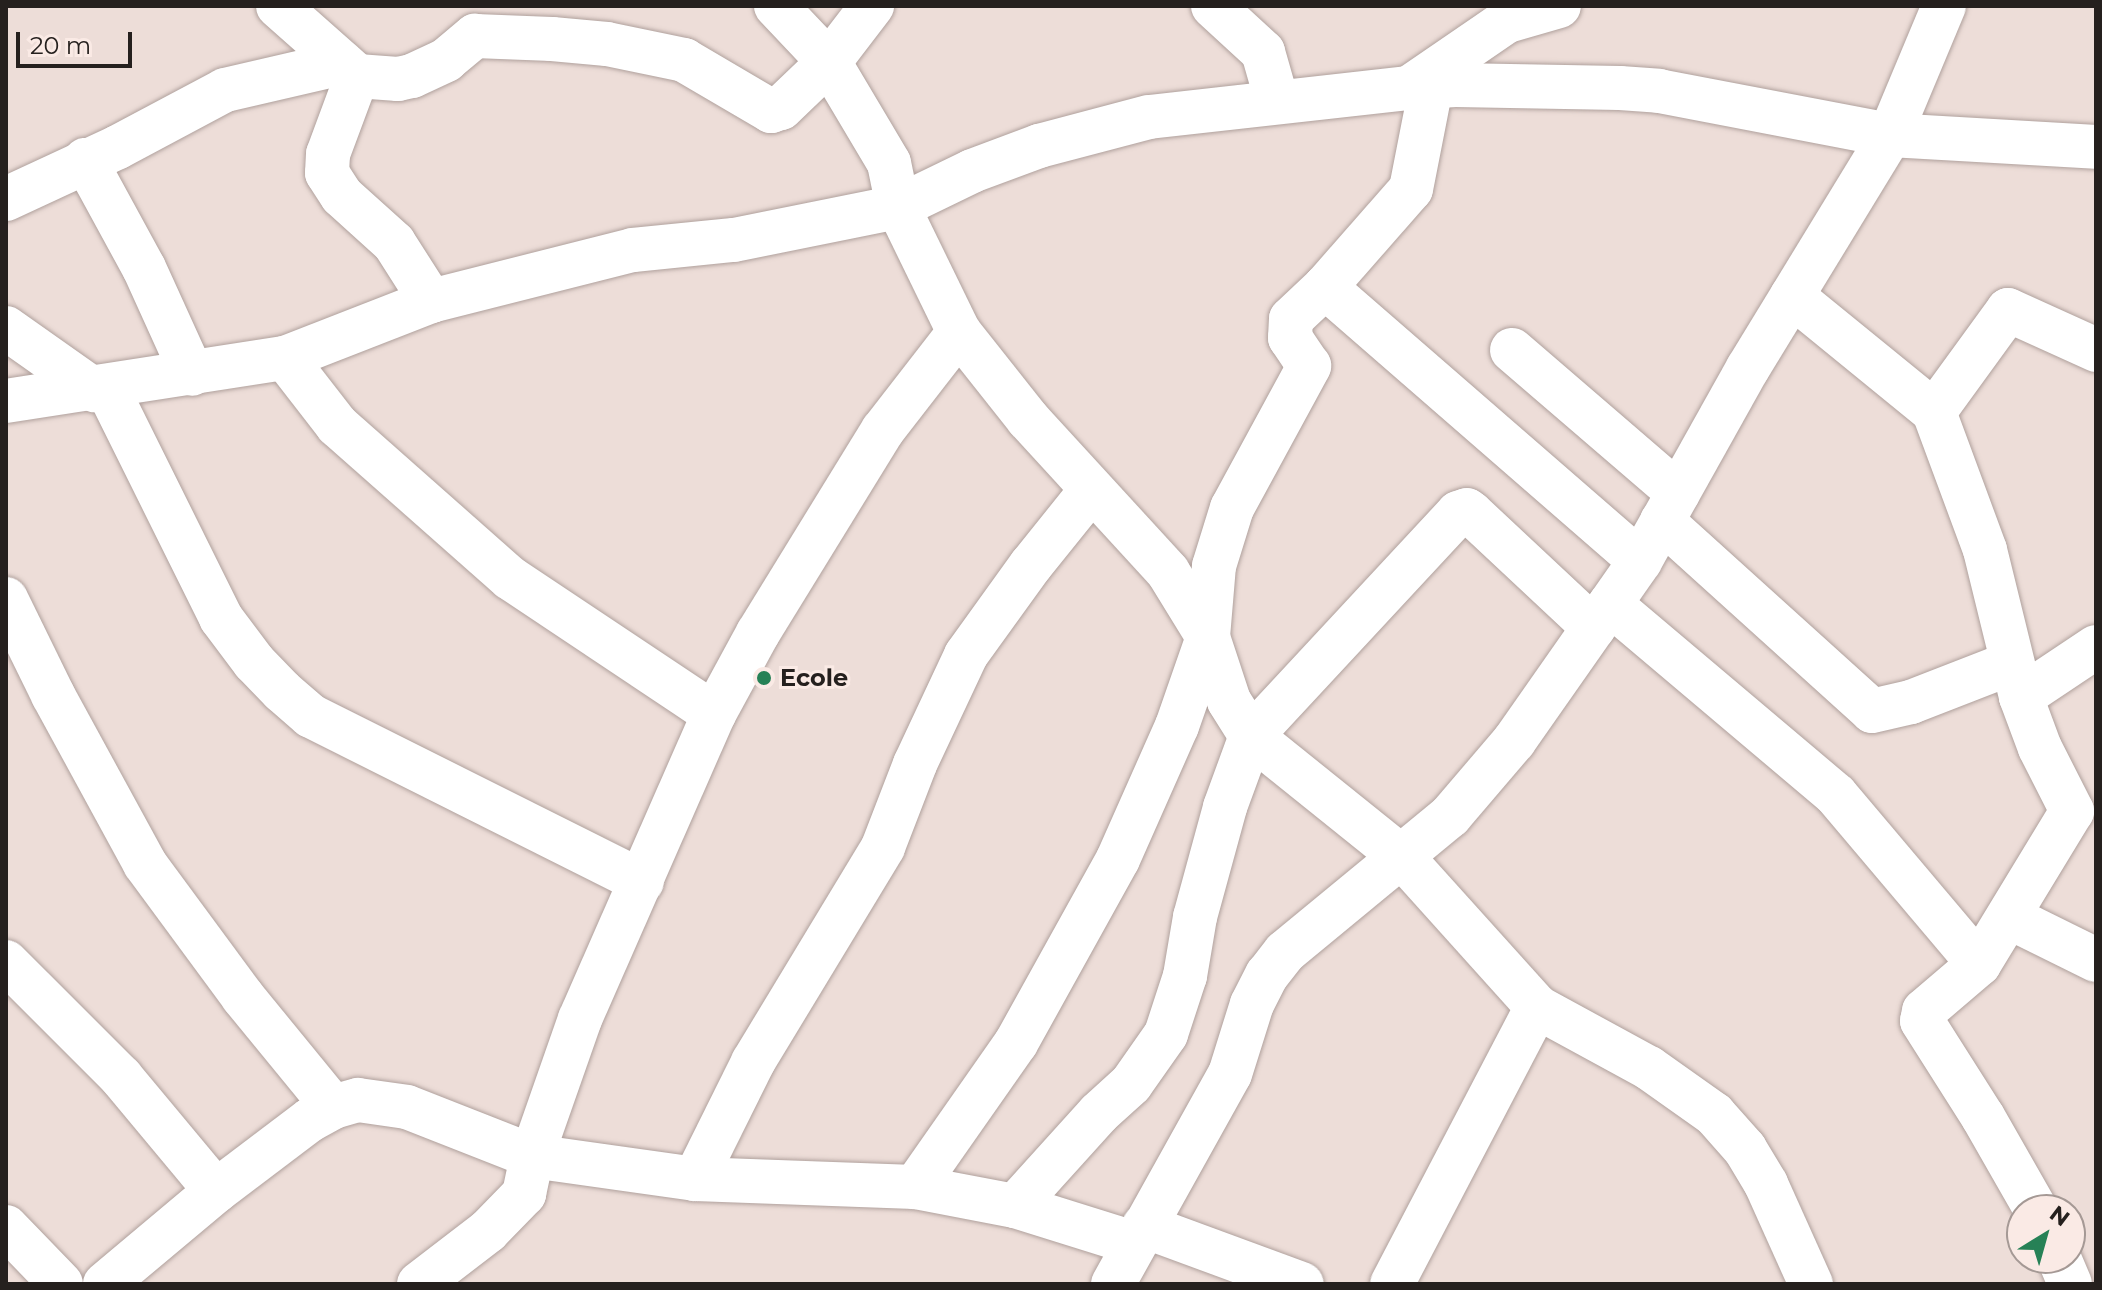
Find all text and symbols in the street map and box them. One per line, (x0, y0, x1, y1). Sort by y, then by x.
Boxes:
scale bar (20, 16, 136, 66)
text: 20 m (30, 31, 91, 60)
place label: Ecole (780, 664, 848, 692)
marker: Ecole (755, 669, 773, 687)
north arrow (2006, 1194, 2086, 1274)
text: N (2044, 1200, 2075, 1232)

